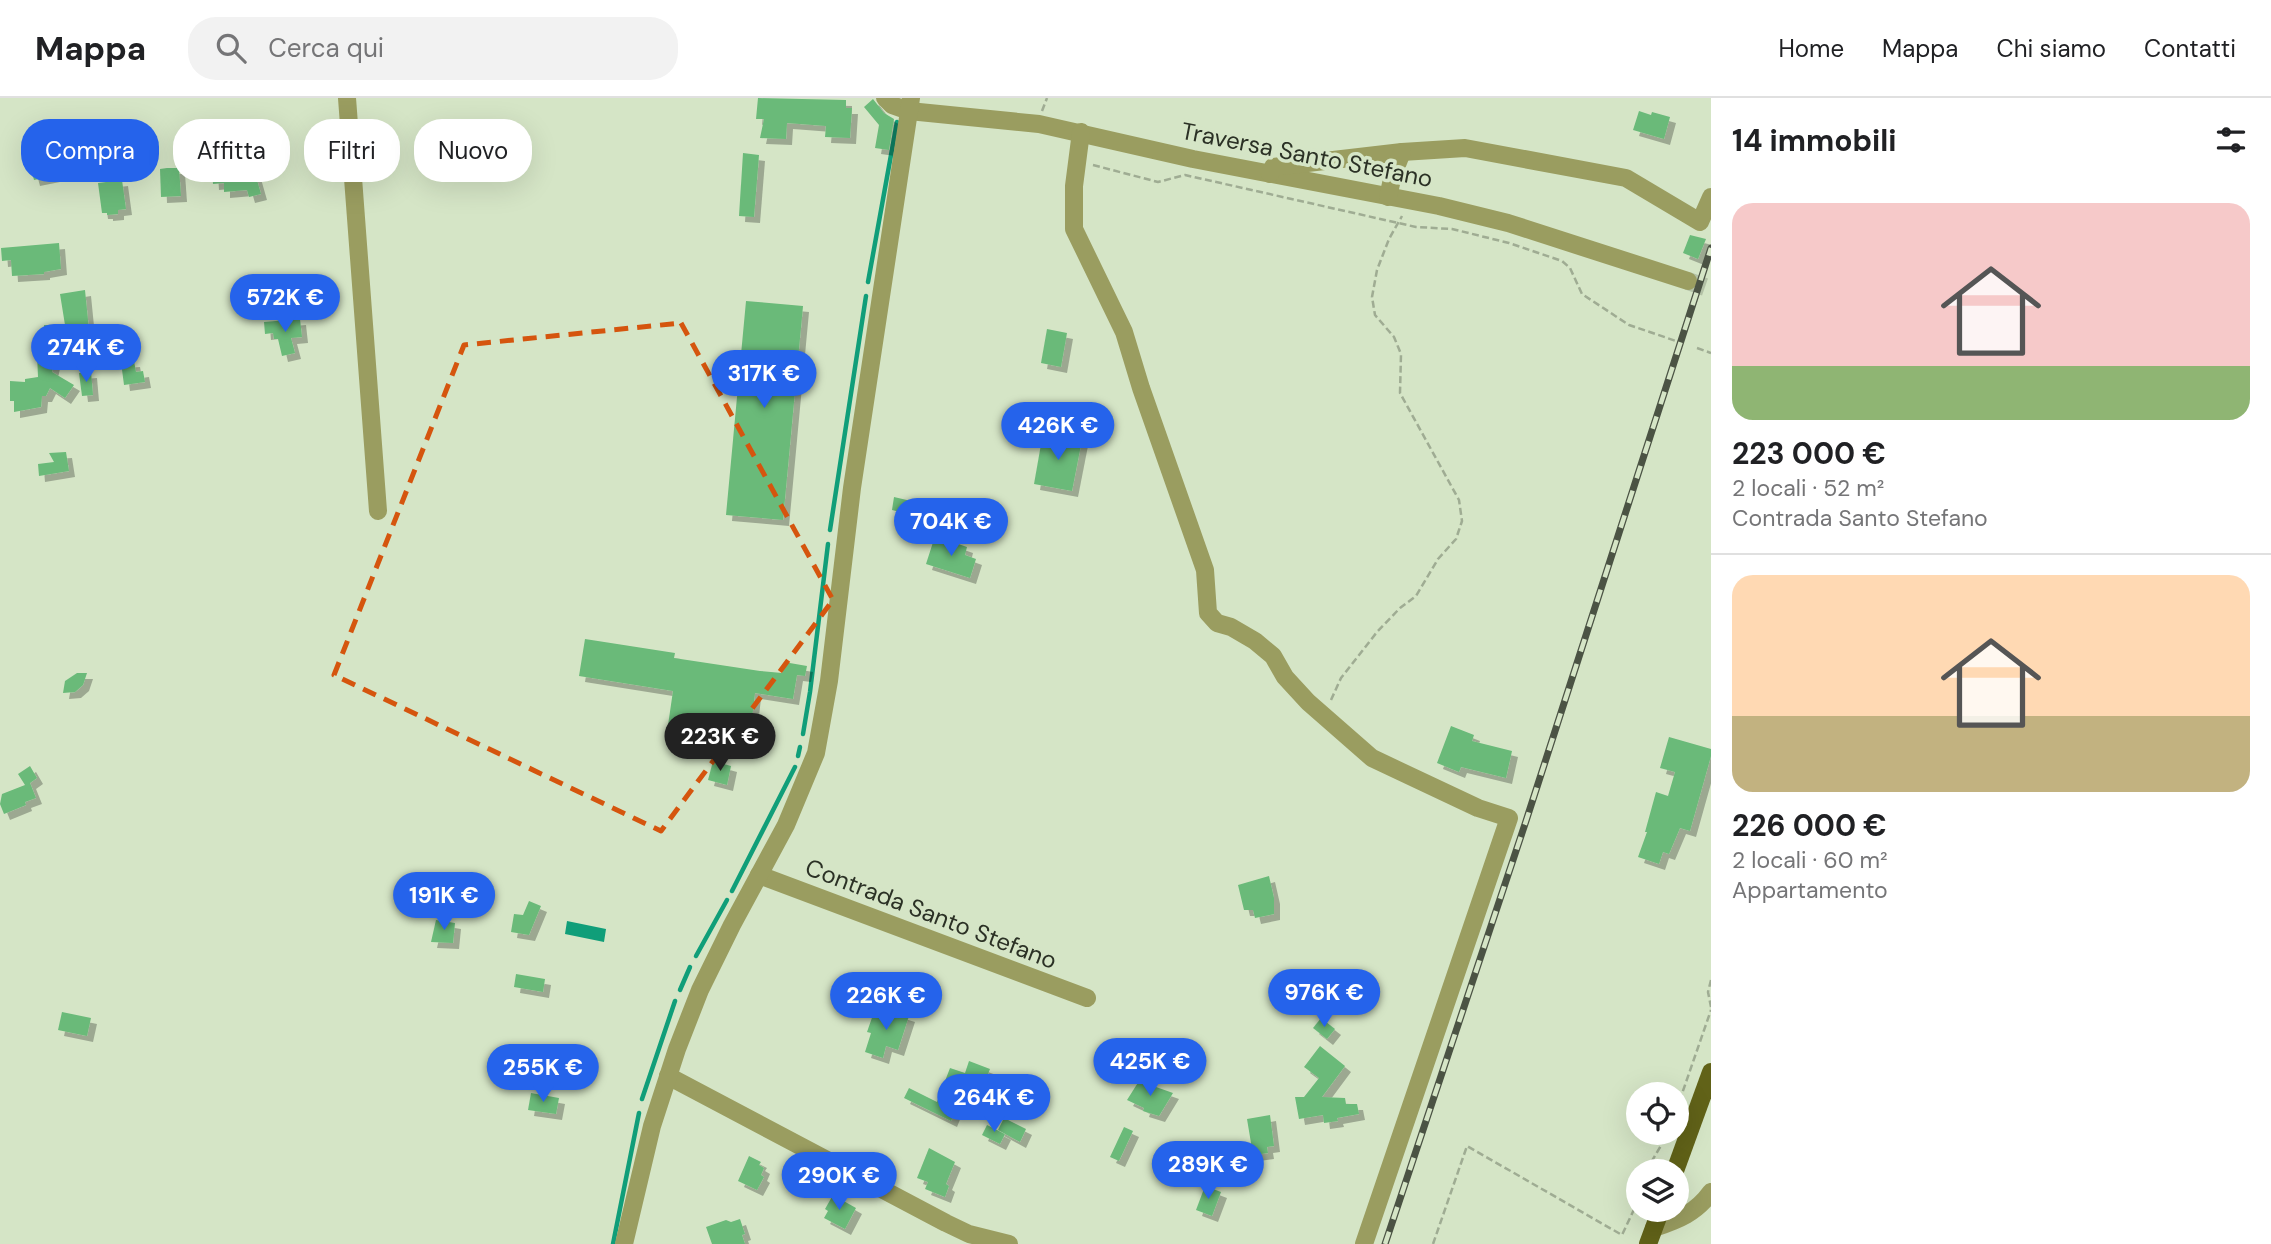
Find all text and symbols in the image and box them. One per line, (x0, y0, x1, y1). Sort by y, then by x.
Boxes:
search box (188, 17, 678, 80)
text: Mappa (35, 27, 146, 70)
icon: search (212, 29, 250, 67)
text: Cerca qui (268, 31, 384, 65)
text: Home (1778, 33, 1844, 64)
text: Mappa (1882, 33, 1958, 64)
text: Chi siamo (1996, 33, 2106, 64)
text: Contatti (2144, 33, 2236, 64)
street label: Traversa Santo Stefano (1179, 115, 1435, 194)
chip: Compra (21, 119, 159, 182)
chip: Affitta (173, 119, 290, 182)
chip: Filtri (304, 119, 400, 182)
chip: Nuovo (414, 119, 532, 182)
text: 14 immobili (1732, 121, 1897, 160)
icon: filters (2212, 121, 2250, 159)
icon: home (1928, 248, 2054, 374)
pin: 572K € (228, 274, 342, 334)
text: 572K € (246, 282, 324, 312)
pin: 274K € (29, 324, 143, 384)
text: 274K € (47, 332, 125, 362)
pin: 317K € (707, 350, 821, 410)
text: 317K € (727, 358, 801, 388)
pin: 426K € (1001, 402, 1115, 462)
text: 426K € (1017, 410, 1099, 440)
text: 223 000 € (1732, 434, 1886, 473)
text: 2 locali · 52 m² (1732, 473, 1884, 503)
pin: 704K € (894, 498, 1008, 558)
text: Contrada Santo Stefano (1732, 503, 1988, 533)
text: 704K € (910, 506, 992, 536)
icon: home (1928, 620, 2054, 746)
pin: 223K € (663, 714, 777, 773)
text: 223K € (680, 721, 760, 751)
text: 226 000 € (1732, 806, 1887, 845)
text: 2 locali · 60 m² (1732, 845, 1888, 875)
street label: Contrada Santo Stefano (801, 851, 1061, 976)
pin: 191K € (387, 872, 501, 932)
text: Appartamento (1732, 875, 1888, 905)
text: 191K € (409, 880, 479, 910)
pin: 976K € (1267, 970, 1381, 1029)
pin: 226K € (829, 972, 943, 1032)
text: 976K € (1284, 977, 1364, 1007)
text: 226K € (846, 980, 926, 1010)
pin: 425K € (1093, 1038, 1207, 1098)
pin: 255K € (486, 1044, 600, 1104)
text: 425K € (1109, 1046, 1191, 1076)
text: 255K € (503, 1052, 583, 1082)
pin: 264K € (937, 1074, 1051, 1134)
text: 264K € (953, 1082, 1035, 1112)
map controls (1626, 1082, 1689, 1222)
button: locate (1626, 1082, 1689, 1145)
pin: 289K € (1151, 1142, 1265, 1201)
text: 289K € (1168, 1149, 1248, 1179)
pin: 290K € (782, 1152, 896, 1212)
button: layers (1626, 1159, 1689, 1222)
text: 290K € (798, 1160, 880, 1190)

